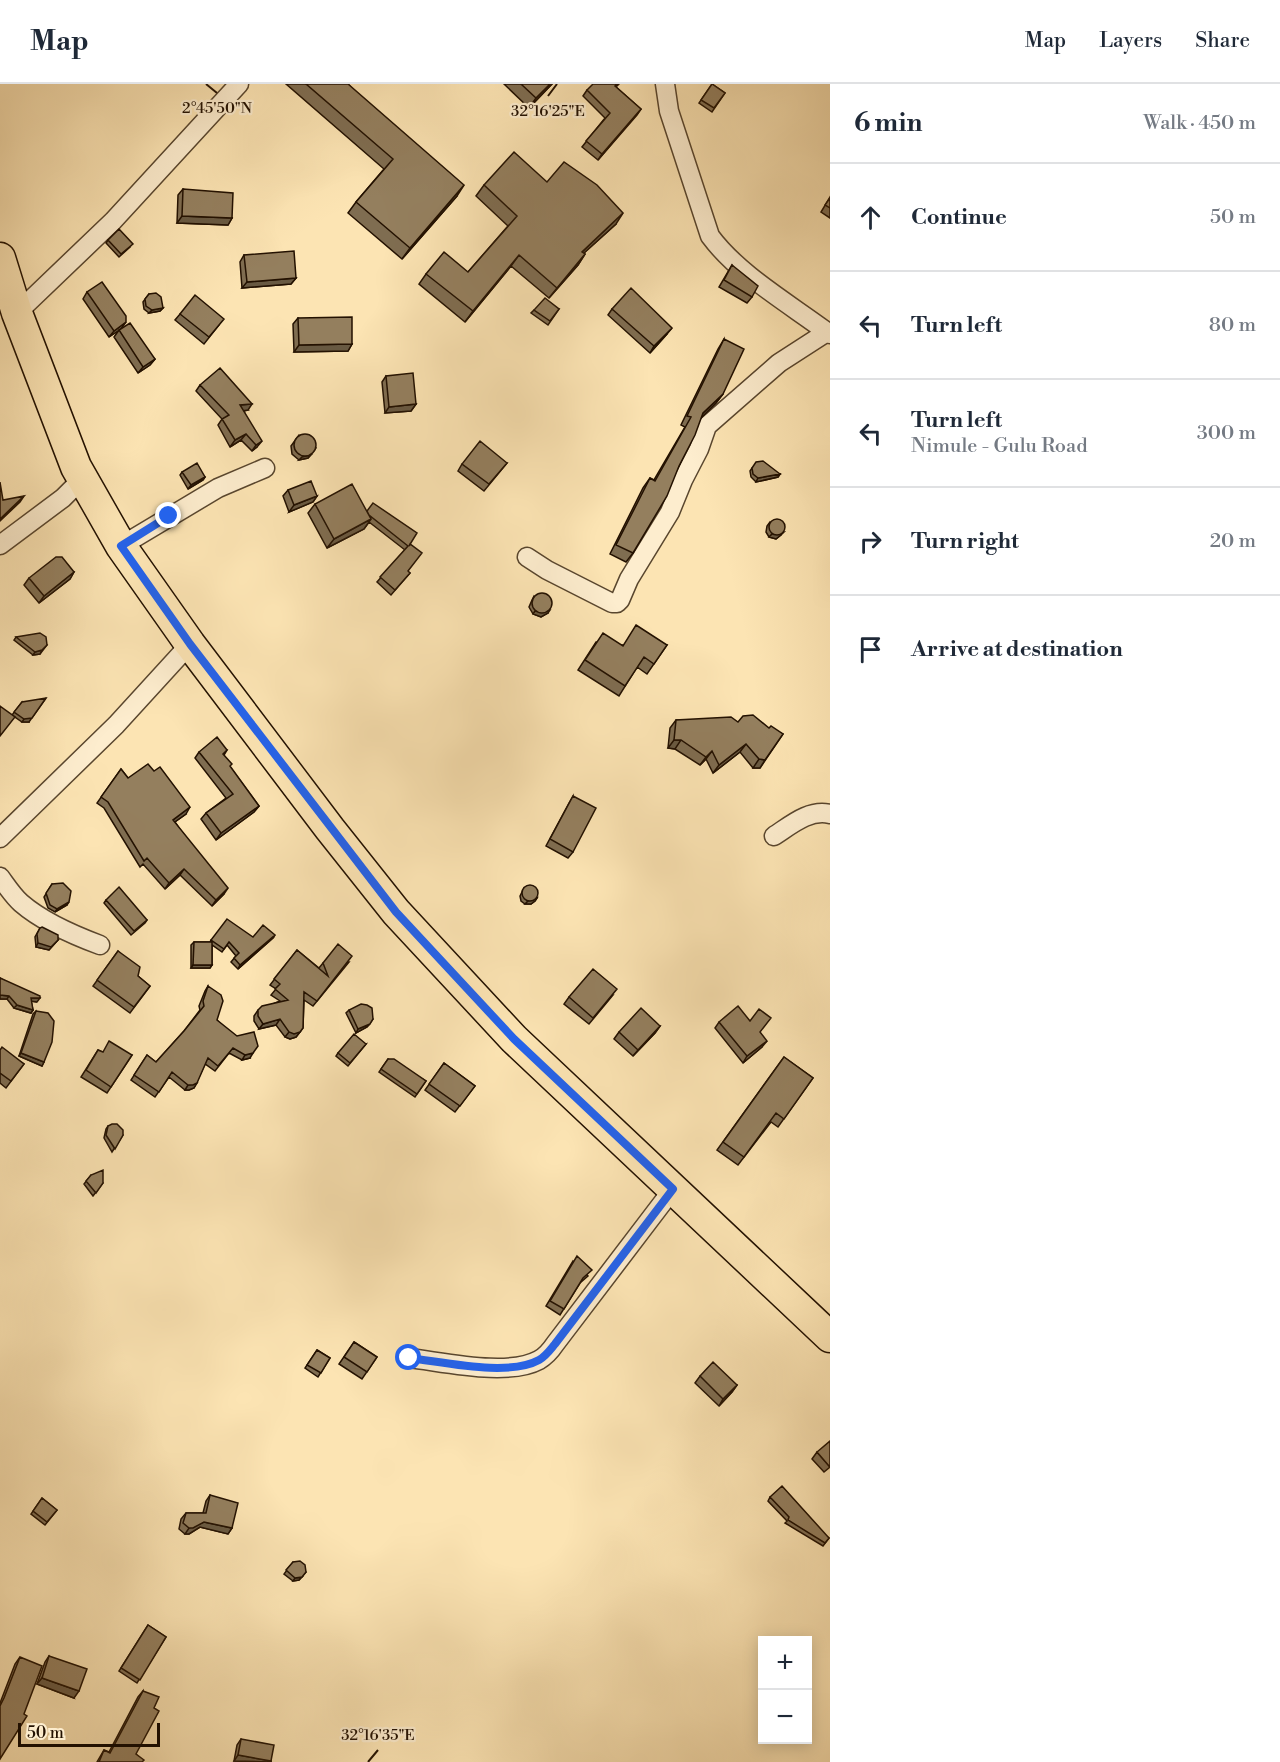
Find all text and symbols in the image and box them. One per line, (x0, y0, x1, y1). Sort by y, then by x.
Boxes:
text: Map (30, 24, 89, 59)
text: Map (1025, 28, 1066, 54)
text: Layers (1099, 28, 1162, 54)
text: Share (1195, 28, 1250, 54)
text: 2°45'50"N (182, 99, 252, 118)
text: 32°16'25"E (511, 102, 585, 121)
text: 6 min (854, 107, 922, 139)
text: Walk · 450 m (1143, 111, 1256, 136)
icon: ahead (854, 201, 887, 234)
text: Continue (911, 204, 1007, 231)
text: 50 m (1210, 205, 1256, 230)
icon: left (854, 309, 887, 342)
text: Turn left (911, 312, 1002, 339)
text: 80 m (1209, 313, 1256, 338)
text: Turn left (911, 407, 1002, 434)
icon: left (854, 417, 887, 450)
text: 300 m (1197, 421, 1256, 446)
text: Nimule - Gulu Road (911, 434, 1088, 459)
route end (155, 502, 181, 528)
icon: right (854, 525, 887, 558)
text: Turn right (911, 528, 1019, 555)
text: 20 m (1210, 529, 1256, 554)
icon: arrive (854, 633, 887, 666)
text: Arrive at destination (911, 636, 1123, 663)
route start (395, 1344, 421, 1370)
map controls (758, 1636, 812, 1744)
button: + (758, 1636, 812, 1690)
button: − (758, 1690, 812, 1744)
scale bar (18, 1720, 160, 1748)
text: 50 m (27, 1723, 64, 1743)
text: 32°16'35"E (341, 1726, 415, 1745)

